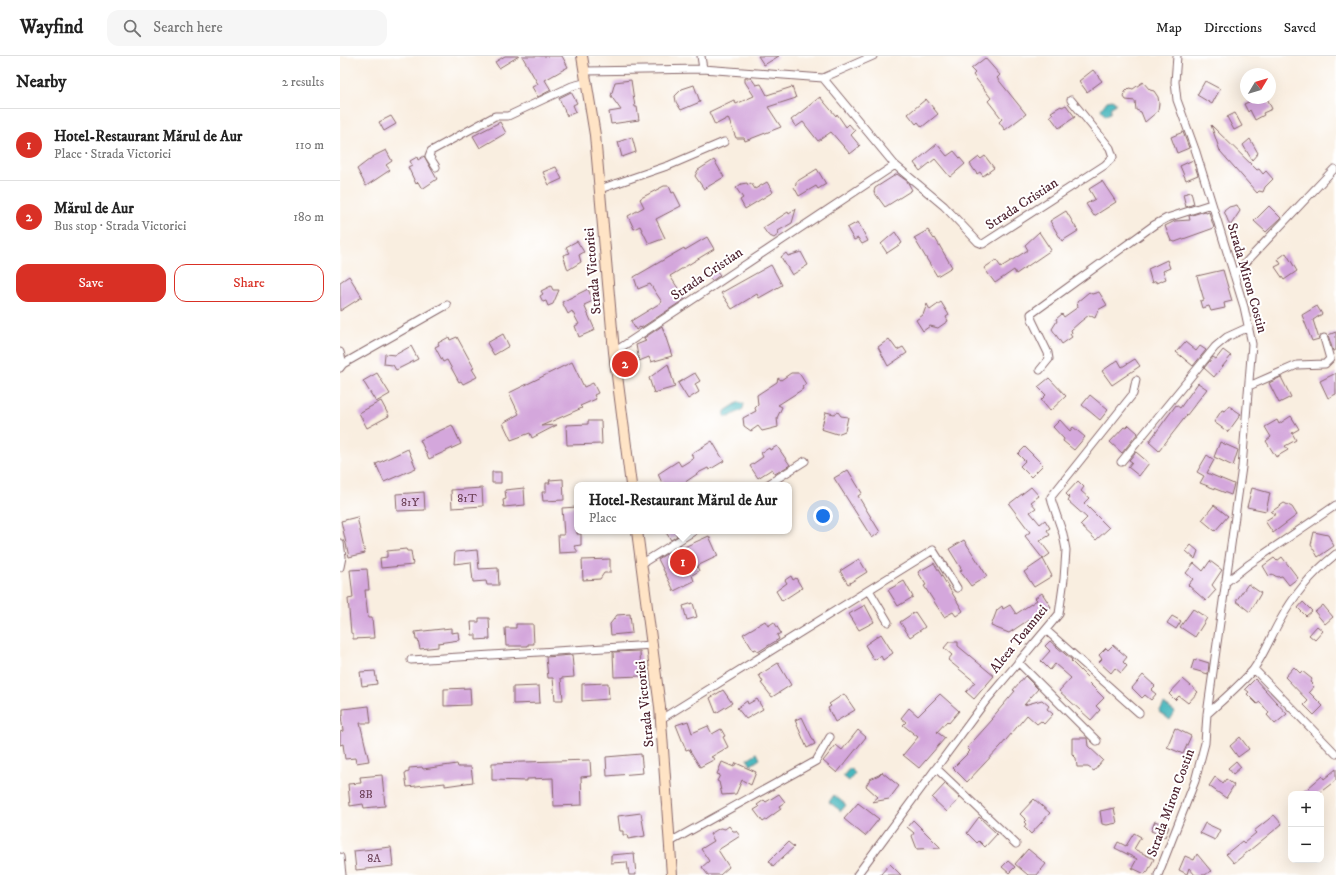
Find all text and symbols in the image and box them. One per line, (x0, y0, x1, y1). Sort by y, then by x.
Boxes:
search box (107, 10, 387, 46)
text: Wayfind (20, 16, 83, 39)
icon: search (121, 17, 143, 39)
text: Search here (153, 18, 223, 37)
text: Map (1156, 19, 1182, 37)
text: Directions (1204, 19, 1262, 37)
text: Saved (1284, 19, 1316, 37)
north arrow (1240, 68, 1276, 104)
text: Nearby (16, 71, 66, 93)
text: 2 results (282, 74, 324, 90)
text: Hotel-Restaurant Mărul de Aur (54, 127, 242, 146)
text: 1 (27, 137, 31, 153)
text: 110 m (295, 137, 324, 153)
text: Place · Strada Victoriei (54, 146, 171, 162)
street label: Strada Cristian (982, 173, 1062, 234)
text: Mărul de Aur (54, 199, 134, 218)
text: 2 (26, 209, 32, 225)
text: 180 m (293, 209, 324, 225)
text: Bus stop · Strada Victoriei (54, 218, 186, 234)
street label: Strada Miron Costin (1223, 221, 1272, 336)
street label: Strada Victoriei (580, 227, 606, 315)
street label: Strada Cristian (668, 243, 747, 305)
button: Save (16, 264, 166, 302)
button: Share (174, 264, 324, 302)
pin: 2 (612, 349, 638, 379)
popup (574, 482, 792, 534)
house number: 81T (457, 491, 477, 506)
text: Hotel-Restaurant Mărul de Aur (589, 491, 777, 510)
house number: 81Y (401, 495, 419, 510)
your location (813, 506, 833, 526)
text: Place (589, 510, 617, 526)
pin: 1 (670, 547, 696, 577)
street label: Aleea Toamnei (986, 601, 1052, 677)
street label: Strada Victoriei (631, 660, 658, 748)
street label: Strada Miron Costin (1143, 746, 1199, 860)
house number: 8B (359, 787, 373, 802)
map controls (1288, 791, 1324, 863)
button: + (1288, 791, 1324, 827)
button: − (1288, 827, 1324, 863)
house number: 8A (367, 851, 381, 866)

